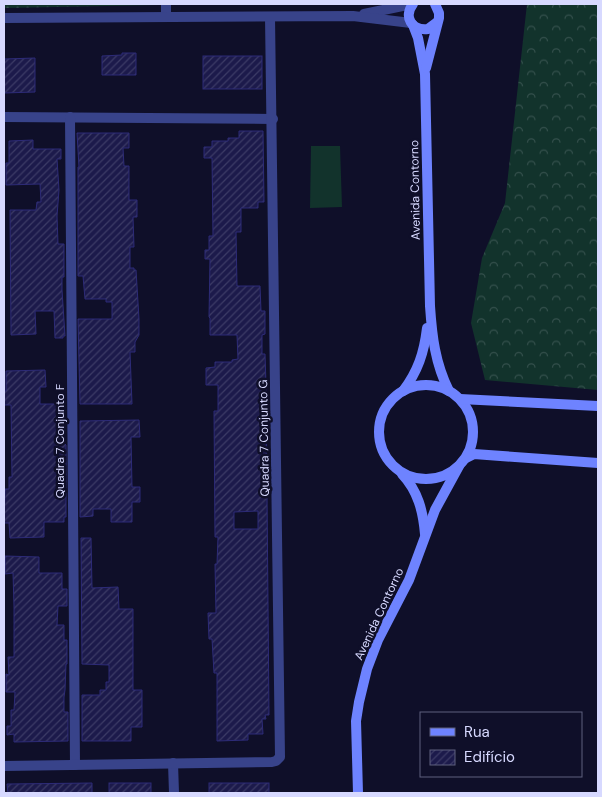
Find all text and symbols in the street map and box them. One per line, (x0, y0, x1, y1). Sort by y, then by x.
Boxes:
street label: Avenida Contorno (406, 140, 424, 240)
street label: Quadra 7 Conjunto G (255, 379, 273, 497)
street label: Quadra 7 Conjunto F (52, 383, 68, 498)
street label: Avenida Contorno (351, 565, 407, 663)
legend (420, 712, 582, 777)
text: Rua (464, 722, 490, 742)
text: Edifício (464, 747, 515, 767)

